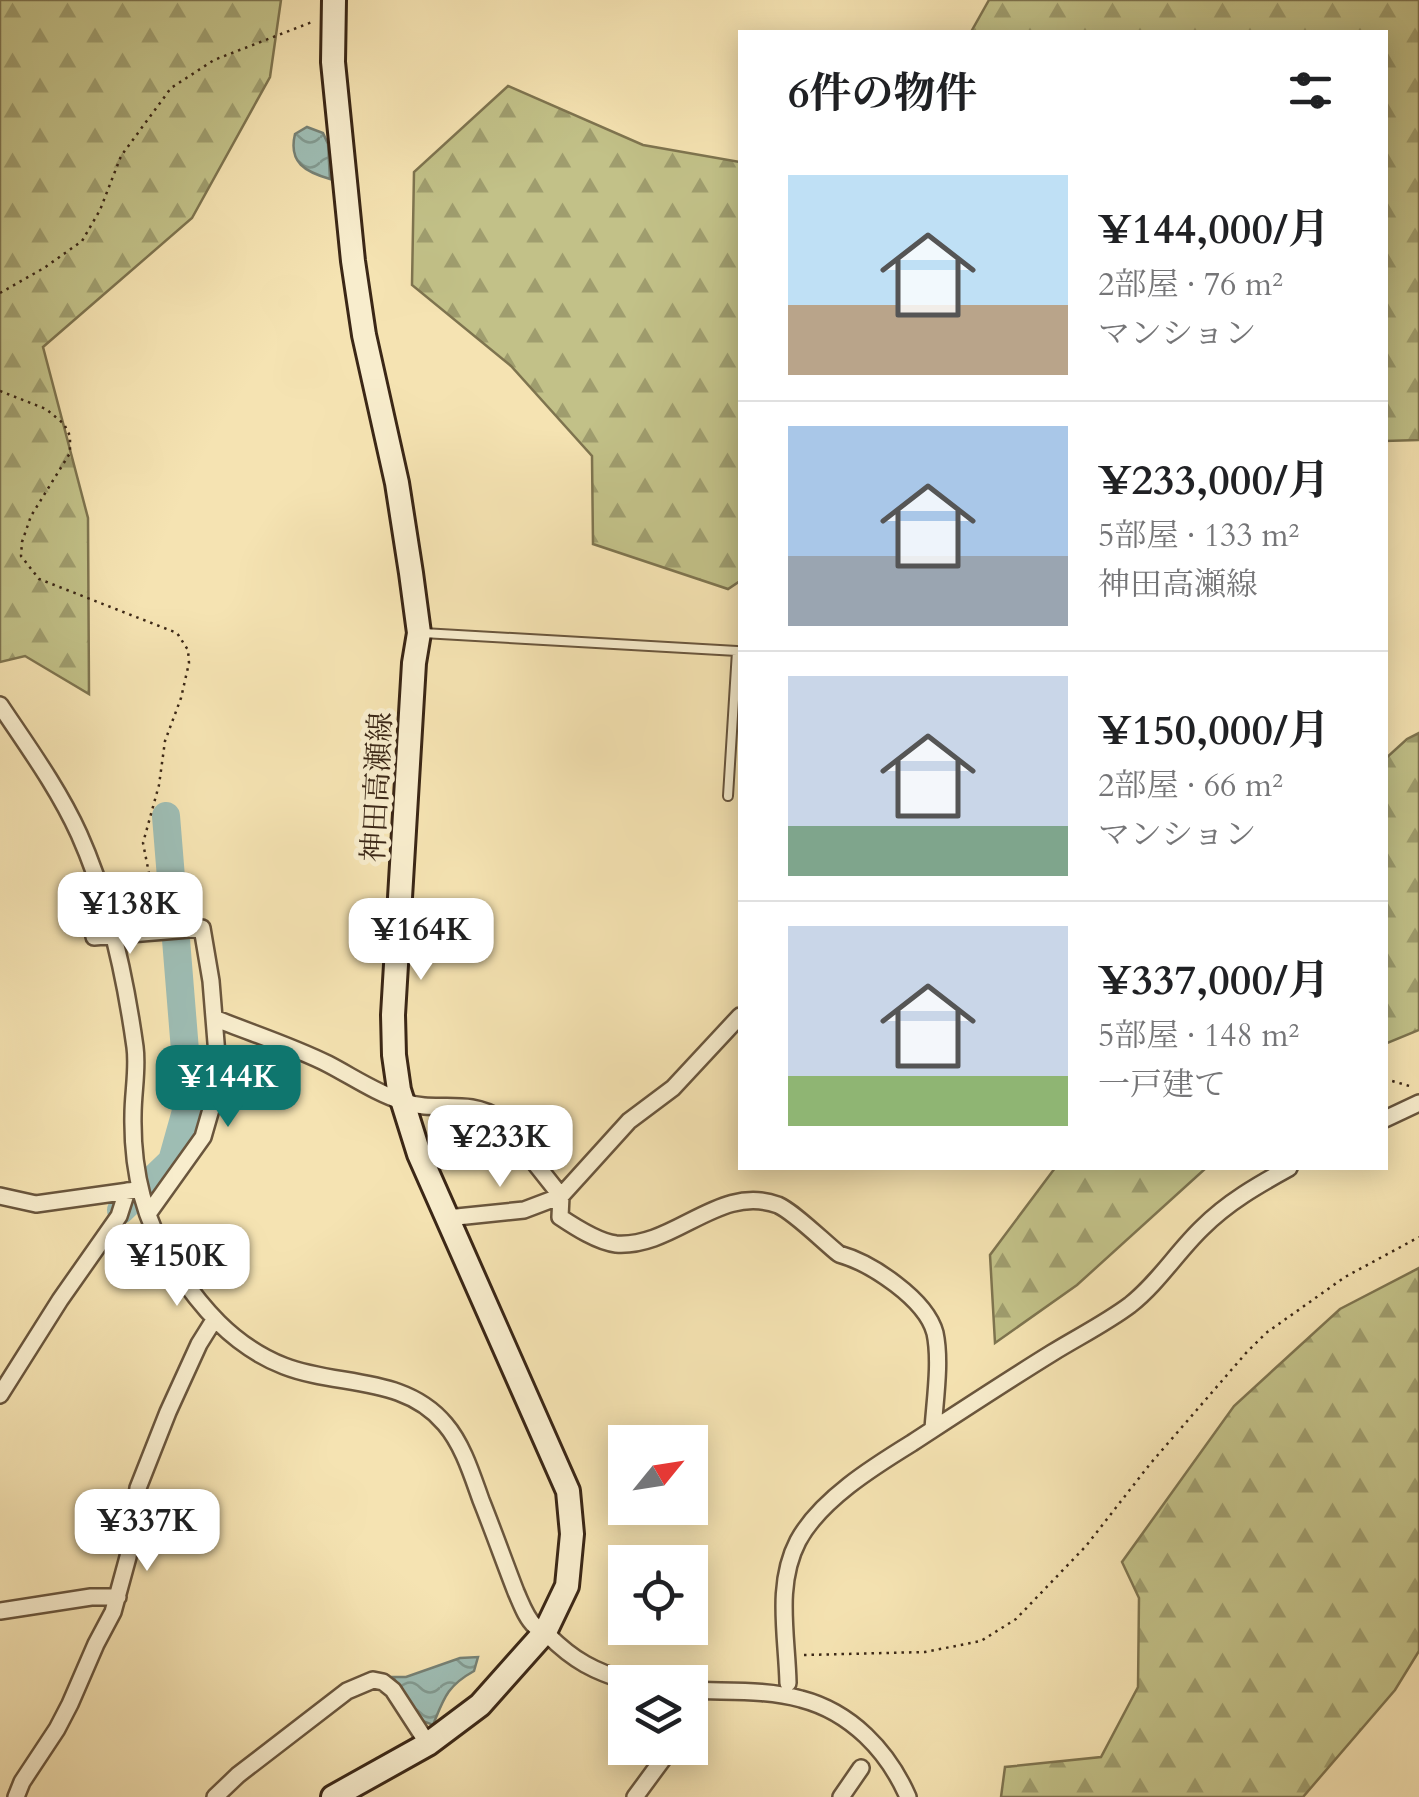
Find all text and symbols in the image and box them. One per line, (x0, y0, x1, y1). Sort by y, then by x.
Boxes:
icon: filters (1283, 63, 1338, 118)
text: 6件の物件 (788, 65, 978, 122)
text: ¥144,000/月 (1098, 201, 1330, 258)
icon: home (868, 215, 988, 335)
text: 2部屋 · 76 m² (1098, 263, 1283, 307)
text: マンション (1098, 312, 1257, 356)
text: ¥233,000/月 (1098, 452, 1330, 509)
icon: home (868, 466, 988, 586)
text: 5部屋 · 133 m² (1098, 514, 1299, 558)
text: 神田高瀬線 (1098, 563, 1258, 607)
text: ¥150,000/月 (1098, 702, 1330, 759)
street label: 神田高瀬線 (353, 711, 402, 863)
icon: home (868, 716, 988, 836)
text: 2部屋 · 66 m² (1098, 764, 1283, 808)
text: マンション (1098, 813, 1257, 857)
pin: ¥138K (60, 872, 200, 957)
text: ¥138K (80, 882, 180, 926)
pin: ¥164K (351, 898, 491, 983)
text: ¥164K (371, 908, 471, 952)
text: ¥337,000/月 (1098, 952, 1330, 1009)
icon: home (868, 966, 988, 1086)
text: 5部屋 · 148 m² (1098, 1014, 1299, 1058)
pin: ¥144K (158, 1045, 298, 1130)
text: ¥144K (178, 1055, 278, 1099)
text: 一戸建て (1098, 1063, 1226, 1107)
pin: ¥233K (430, 1105, 570, 1190)
text: ¥233K (450, 1115, 550, 1159)
pin: ¥150K (107, 1224, 247, 1309)
text: ¥150K (127, 1234, 227, 1278)
north arrow (608, 1425, 708, 1525)
map controls (608, 1425, 708, 1765)
pin: ¥337K (77, 1489, 217, 1574)
text: ¥337K (97, 1499, 197, 1543)
button: locate (608, 1545, 708, 1645)
button: layers (608, 1665, 708, 1765)

